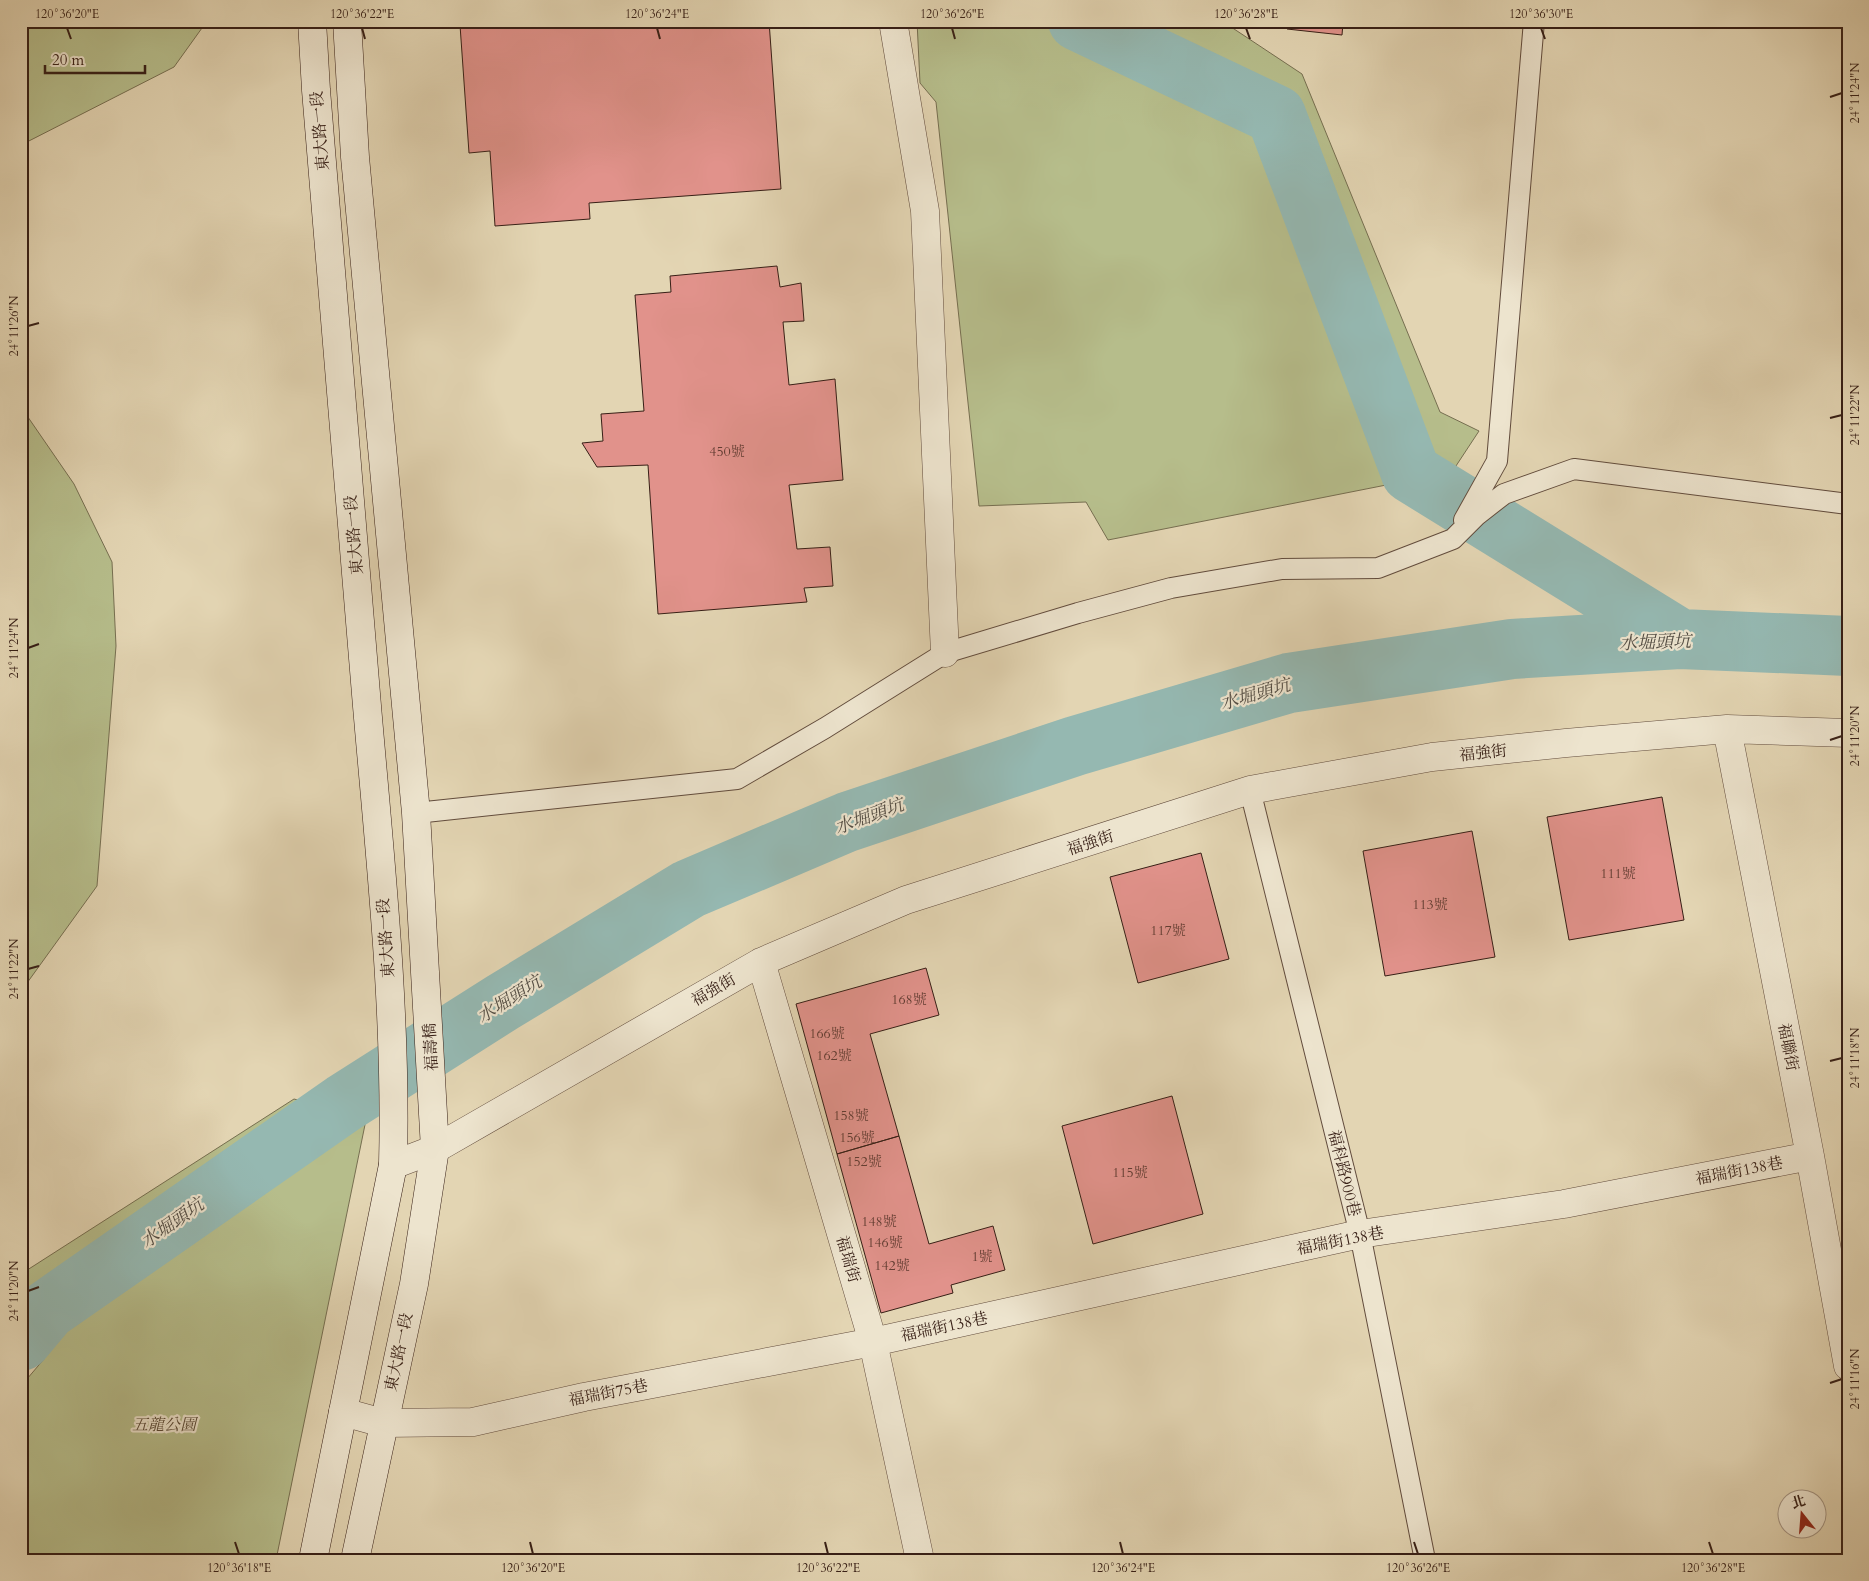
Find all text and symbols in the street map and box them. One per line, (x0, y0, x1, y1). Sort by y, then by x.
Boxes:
text: 120°36'20"E (35, 6, 99, 22)
text: 120°36'22"E (330, 6, 394, 22)
text: 120°36'24"E (625, 6, 689, 22)
text: 120°36'26"E (920, 6, 984, 22)
text: 120°36'28"E (1214, 6, 1278, 22)
text: 120°36'30"E (1509, 6, 1573, 22)
scale bar (45, 42, 145, 74)
text: 20 m (52, 50, 84, 70)
text: 24°11'24"N (1847, 62, 1863, 123)
street label: 東大路一段 (306, 90, 334, 172)
text: 24°11'26"N (6, 295, 22, 356)
text: 24°11'22"N (1847, 384, 1863, 445)
house number: 450號 (709, 442, 745, 461)
street label: 東大路一段 (340, 494, 368, 576)
text: 24°11'24"N (6, 617, 22, 678)
water label: 水堀頭坑 (1619, 629, 1694, 656)
water label: 水堀頭坑 (1217, 672, 1296, 716)
text: 24°11'20"N (1847, 705, 1863, 766)
street label: 福強街 (1458, 740, 1508, 766)
water label: 水堀頭坑 (831, 791, 910, 841)
street label: 福強街 (1064, 825, 1117, 861)
house number: 111號 (1600, 864, 1636, 883)
house number: 113號 (1412, 895, 1448, 914)
street label: 東大路一段 (372, 897, 400, 979)
house number: 117號 (1150, 921, 1186, 940)
text: 24°11'22"N (6, 938, 22, 999)
water label: 水堀頭坑 (472, 968, 549, 1029)
street label: 福強街 (687, 968, 740, 1011)
house number: 168號 (891, 990, 927, 1009)
street label: 福壽橋 (419, 1022, 443, 1071)
street label: 福聯街 (1773, 1022, 1803, 1073)
house number: 166號 (809, 1024, 845, 1043)
text: 24°11'18"N (1847, 1027, 1863, 1088)
house number: 162號 (816, 1046, 852, 1065)
house number: 158號 (833, 1106, 869, 1125)
house number: 156號 (839, 1128, 875, 1147)
street label: 福科路900巷 (1323, 1128, 1365, 1219)
house number: 152號 (846, 1152, 882, 1171)
street label: 福瑞街138巷 (1694, 1152, 1785, 1190)
house number: 115號 (1112, 1163, 1148, 1182)
water label: 水堀頭坑 (136, 1191, 211, 1254)
house number: 148號 (861, 1212, 897, 1231)
street label: 福瑞街138巷 (1295, 1222, 1386, 1260)
street label: 福瑞街 (831, 1233, 865, 1285)
house number: 146號 (867, 1233, 903, 1252)
house number: 1號 (971, 1247, 993, 1266)
house number: 142號 (874, 1256, 910, 1275)
text: 24°11'20"N (6, 1260, 22, 1321)
street label: 福瑞街138巷 (899, 1307, 990, 1347)
street label: 東大路一段 (380, 1311, 418, 1394)
text: 24°11'16"N (1847, 1348, 1863, 1409)
street label: 福瑞街75巷 (567, 1375, 650, 1411)
park label: 五龍公園 (132, 1414, 199, 1436)
north arrow (1776, 1488, 1826, 1538)
text: 北 (1789, 1491, 1808, 1513)
text: 120°36'18"E (207, 1560, 271, 1576)
text: 120°36'20"E (501, 1560, 565, 1576)
text: 120°36'22"E (796, 1560, 860, 1576)
text: 120°36'24"E (1091, 1560, 1155, 1576)
text: 120°36'26"E (1386, 1560, 1450, 1576)
text: 120°36'28"E (1681, 1560, 1745, 1576)

